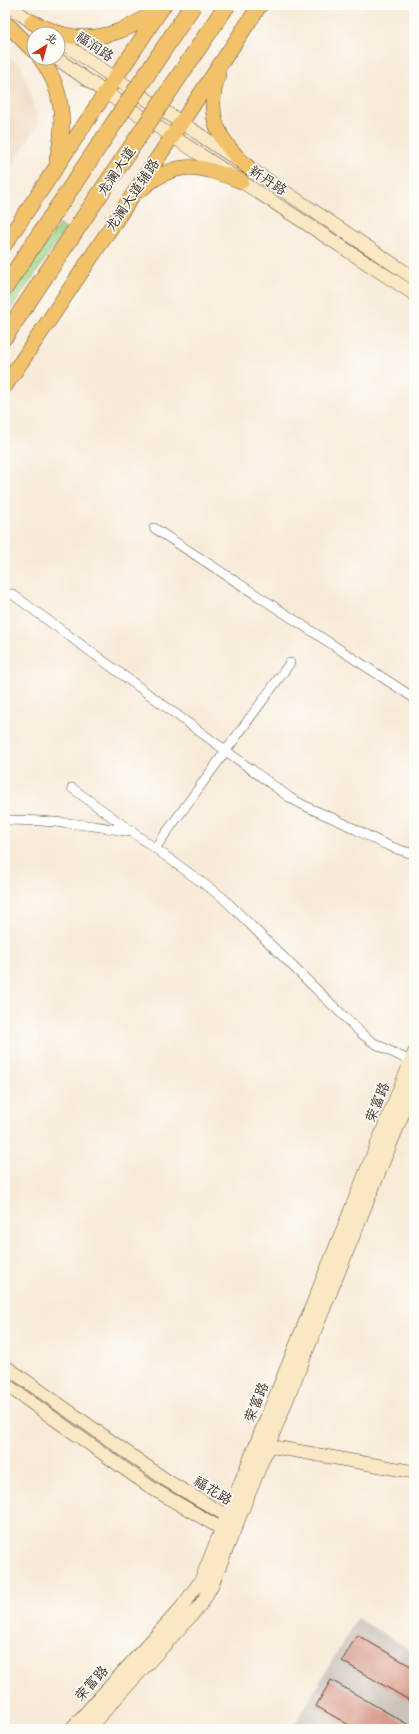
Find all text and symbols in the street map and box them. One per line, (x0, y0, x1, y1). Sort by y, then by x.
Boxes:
north arrow (26, 26, 66, 66)
street label: 福润路 (73, 28, 117, 65)
text: 北 (43, 30, 60, 47)
street label: 龙澜大道 (94, 143, 139, 199)
street label: 龙澜大道辅路 (102, 156, 163, 235)
street label: 新丹路 (245, 162, 290, 199)
street label: 荣富路 (362, 1080, 393, 1125)
street label: 荣富路 (241, 1380, 272, 1425)
street label: 福花路 (190, 1472, 235, 1509)
street label: 荣富路 (71, 1662, 112, 1705)

